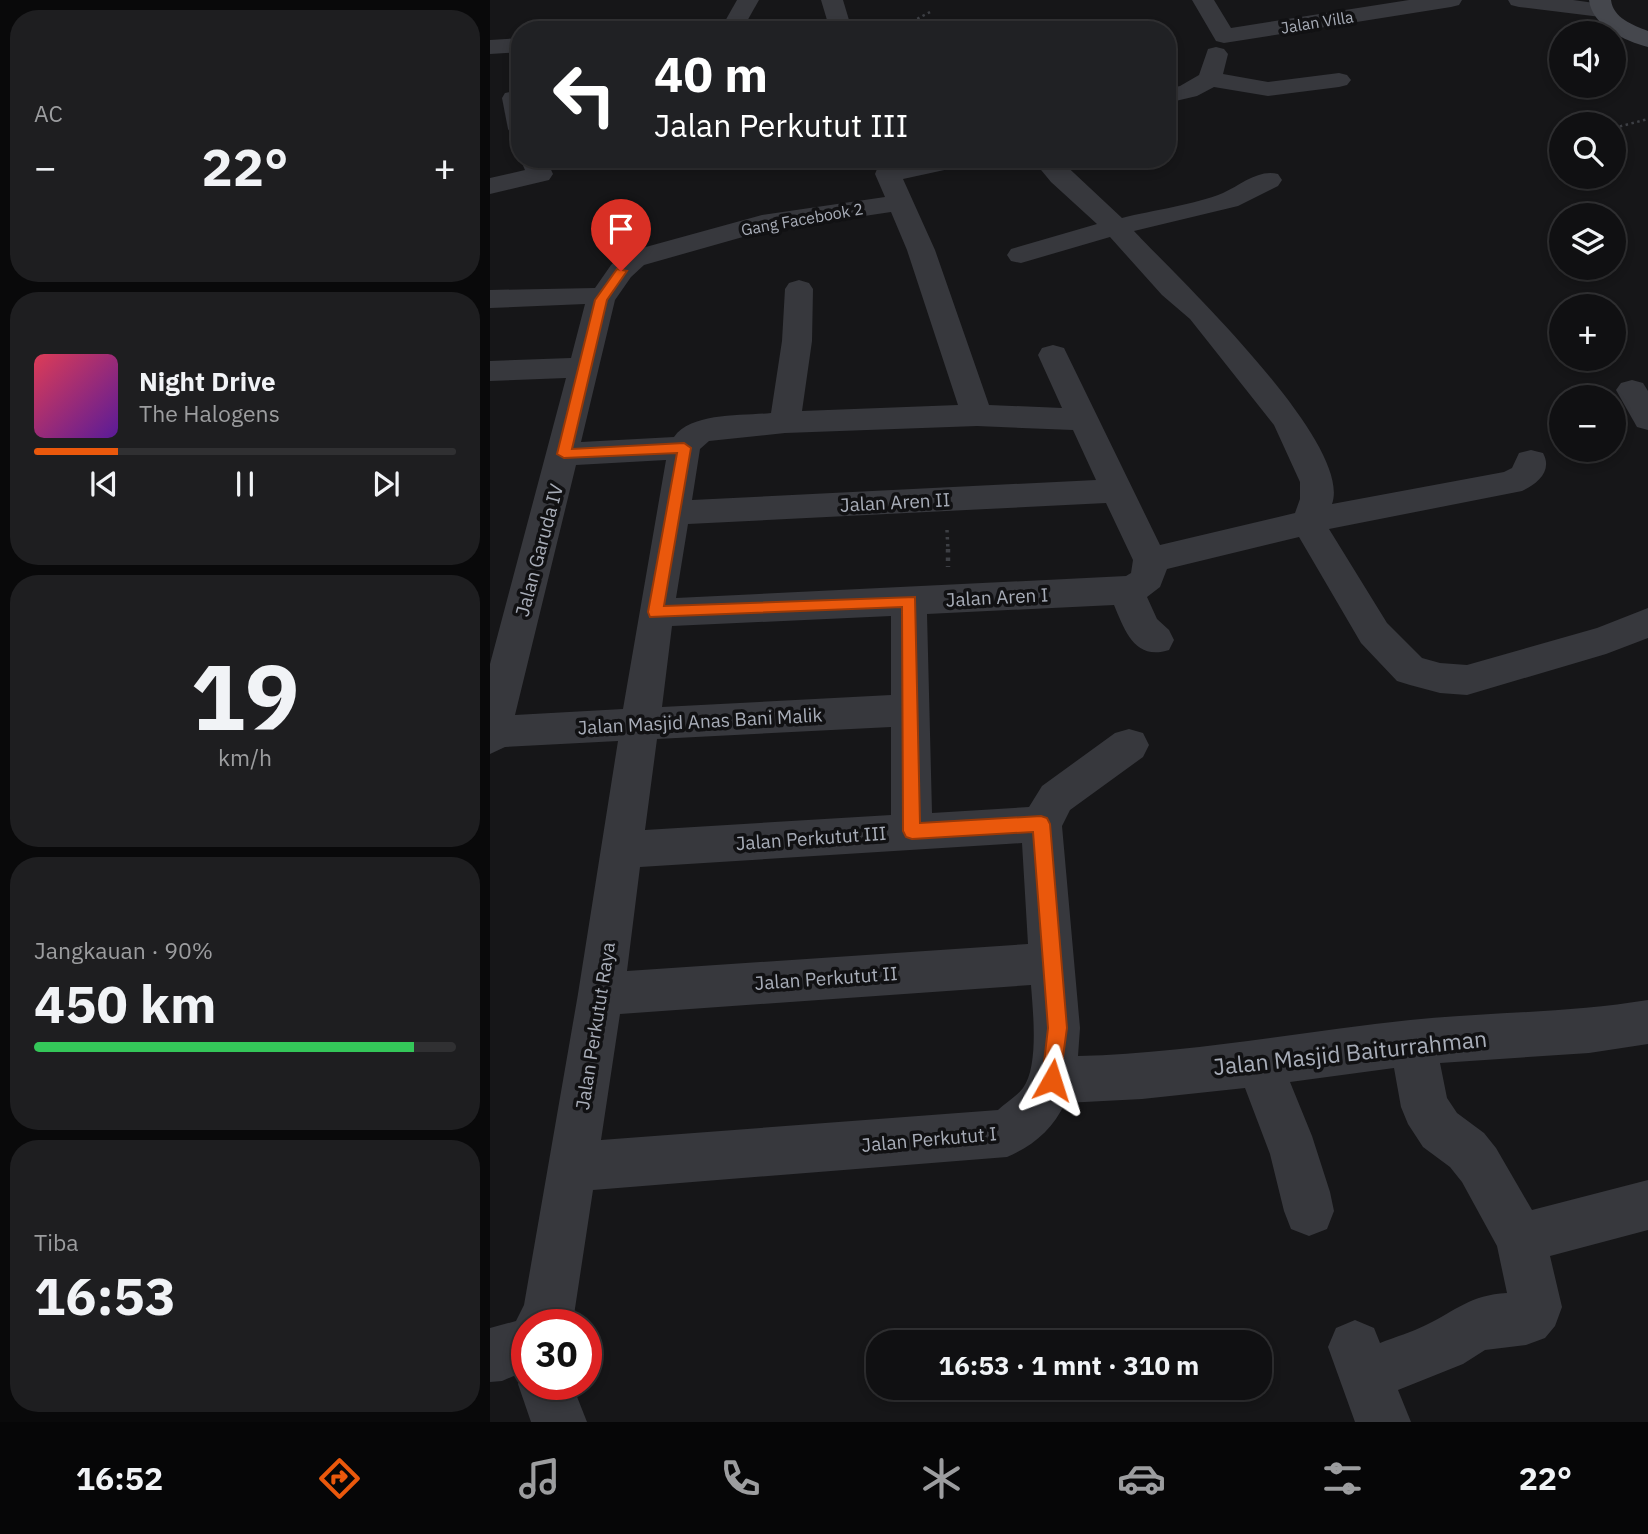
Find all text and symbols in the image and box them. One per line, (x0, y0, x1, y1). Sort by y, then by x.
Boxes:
street label: Jalan Villa (1279, 6, 1355, 38)
map controls (1549, 21, 1626, 462)
button: sound (1549, 21, 1626, 98)
text: 40 m (654, 42, 768, 105)
icon: left (539, 49, 630, 140)
text: AC (34, 98, 63, 128)
text: Jalan Perkutut III (654, 104, 908, 146)
button: search (1549, 112, 1626, 189)
text: 22° (202, 133, 288, 200)
text: − (34, 142, 57, 191)
text: + (433, 142, 456, 191)
street label: Gang Facebook 2 (739, 198, 865, 240)
pin (591, 199, 651, 271)
button: layers (1549, 203, 1626, 280)
icon: arrive (602, 210, 640, 248)
button: + (1549, 294, 1626, 371)
text: Night Drive (139, 364, 276, 398)
button: − (1549, 385, 1626, 462)
text: The Halogens (139, 398, 280, 428)
icon: previous (85, 465, 123, 503)
icon: pause (226, 465, 264, 503)
icon: next (367, 465, 405, 503)
street label: Jalan Garuda IV (510, 481, 568, 619)
street label: Jalan Aren II (839, 487, 951, 517)
street label: Jalan Aren I (945, 582, 1049, 612)
text: 19 (190, 637, 300, 755)
street label: Jalan Masjid Anas Bani Malik (577, 703, 823, 739)
text: km/h (218, 742, 272, 772)
street label: Jalan Perkutut III (735, 821, 887, 855)
text: Jangkauan · 90% (34, 935, 213, 965)
street label: Jalan Perkutut Raya (570, 940, 620, 1112)
street label: Jalan Perkutut II (754, 961, 898, 995)
text: 450 km (34, 970, 216, 1037)
street label: Jalan Masjid Baiturrahman (1211, 1023, 1488, 1081)
position arrow (1015, 1043, 1089, 1117)
street label: Jalan Perkutut I (860, 1121, 998, 1157)
text: Tiba (34, 1227, 79, 1257)
text: 16:53 (34, 1262, 176, 1329)
speed limit sign: 30 (511, 1309, 602, 1400)
text: 16:53 · 1 mnt · 310 m (939, 1348, 1199, 1382)
icon: directions (315, 1454, 364, 1503)
icon: music (515, 1454, 564, 1503)
icon: phone (716, 1454, 765, 1503)
icon: climate (917, 1454, 966, 1503)
icon: car (1117, 1454, 1166, 1503)
icon: filters (1318, 1454, 1367, 1503)
text: 16:52 (76, 1457, 163, 1499)
text: 22° (1519, 1457, 1572, 1499)

